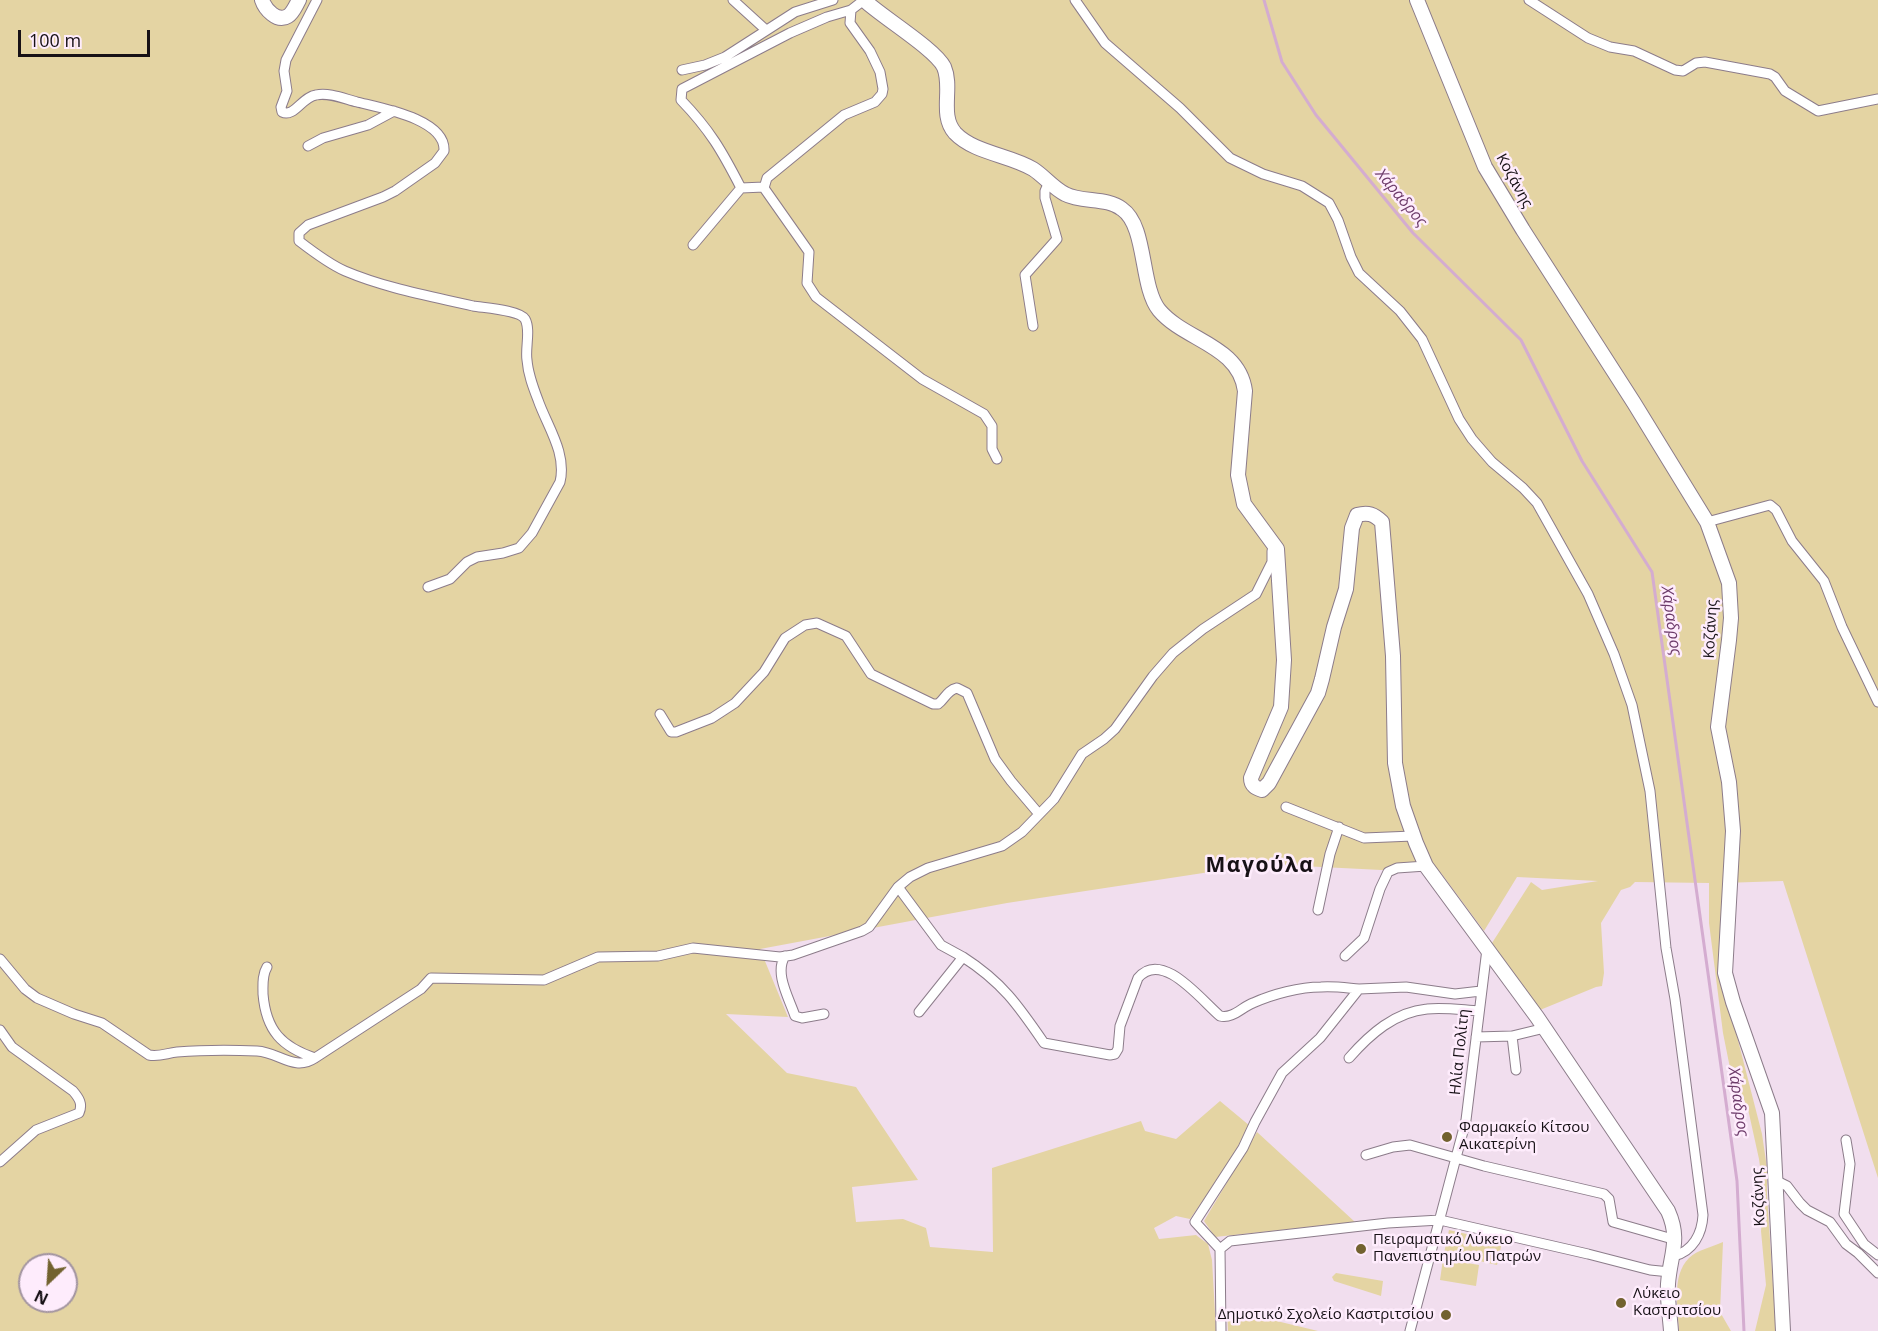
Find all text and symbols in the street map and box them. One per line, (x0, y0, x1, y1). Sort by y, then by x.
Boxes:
scale bar (21, 18, 153, 56)
text: 100 m (29, 28, 81, 52)
street label: Κοζάνης (1492, 151, 1536, 211)
water label: Χάραδρος (1371, 165, 1431, 231)
water label: Χάραδρος (1657, 585, 1685, 657)
street label: Κοζάνης (1700, 599, 1722, 659)
district label: Μαγούλα (1206, 853, 1314, 879)
street label: Ηλία Πολίτη (1447, 1008, 1473, 1096)
water label: Χάραδρος (1724, 1066, 1752, 1138)
place label: Φαρμακείο Κίτσου Αικατερίνη (1459, 1119, 1589, 1154)
marker: Φαρμακείο Κίτσου Αικατερίνη (1440, 1130, 1454, 1144)
street label: Κοζάνης (1748, 1167, 1770, 1227)
place label: Πειραματικό Λύκειο Πανεπιστημίου Πατρών (1373, 1231, 1541, 1266)
marker: Πειραματικό Λύκειο Πανεπιστημίου Πατρών (1354, 1242, 1368, 1256)
north arrow (18, 1253, 78, 1313)
text: N (31, 1285, 52, 1310)
place label: Λύκειο Καστριτσίου (1633, 1285, 1721, 1320)
marker: Λύκειο Καστριτσίου (1614, 1296, 1628, 1310)
place label: Δημοτικό Σχολείο Καστριτσίου (1218, 1306, 1434, 1324)
marker: Δημοτικό Σχολείο Καστριτσίου (1439, 1308, 1453, 1322)

